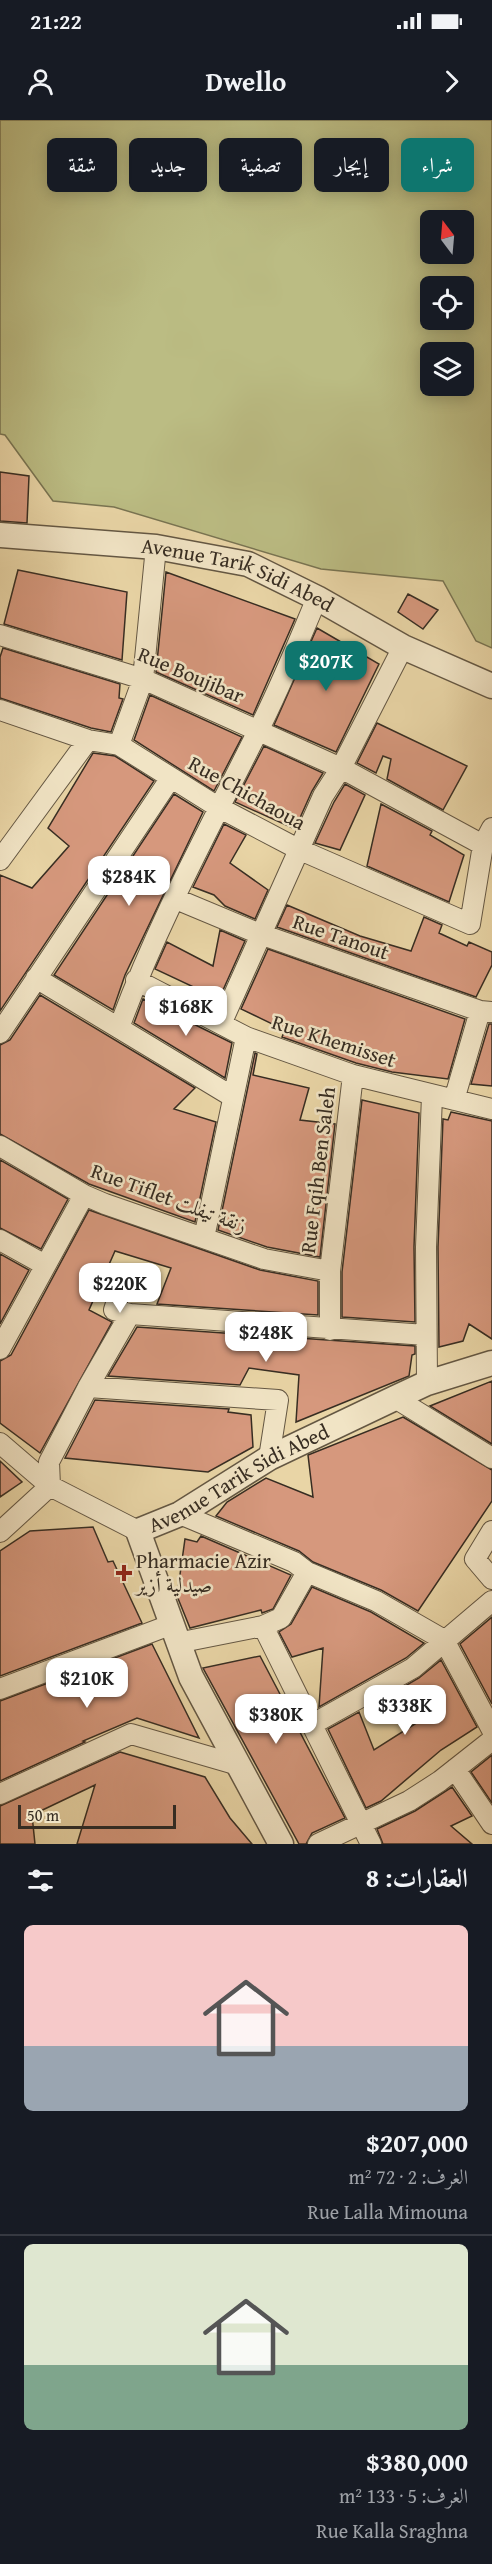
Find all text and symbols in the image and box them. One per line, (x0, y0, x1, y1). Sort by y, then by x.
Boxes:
text: 21:22 (30, 5, 82, 37)
text: Dwello (206, 61, 286, 101)
icon: person (24, 65, 57, 98)
icon: forward (435, 65, 468, 98)
chip: شقة (47, 138, 117, 192)
chip: جديد (129, 138, 207, 192)
chip: تصفية (219, 138, 302, 192)
chip: إيجار (314, 138, 389, 192)
chip: شراء (401, 138, 474, 192)
north arrow (420, 210, 474, 264)
map controls (420, 210, 474, 396)
button: locate (420, 276, 474, 330)
button: layers (420, 342, 474, 396)
street label: Avenue Tarik Sidi Abed (140, 530, 341, 620)
street label: Rue Boujibar (133, 638, 250, 711)
pin: $207K (284, 641, 368, 692)
text: $207K (299, 646, 353, 675)
street label: Rue Chichaoua (183, 748, 312, 838)
pin: $284K (87, 856, 171, 907)
text: $284K (102, 861, 156, 890)
street label: Rue Tanout (289, 906, 394, 968)
pin: $168K (144, 986, 228, 1037)
text: $168K (159, 991, 213, 1020)
street label: Rue Khemisset (268, 1006, 401, 1075)
street label: Rue Fqih Ben Saleh (292, 1085, 343, 1255)
street label: Rue Tiflet زنقة تيفلت (87, 1155, 251, 1240)
pin: $220K (78, 1263, 162, 1314)
text: $220K (93, 1268, 147, 1297)
pin: $248K (224, 1312, 308, 1363)
text: $248K (239, 1317, 293, 1346)
street label: Avenue Tarik Sidi Abed (144, 1415, 335, 1540)
place label: Pharmacie Azir صيدلية أزير (134, 1545, 271, 1600)
marker: Pharmacie Azir صيدلية أزير (117, 1566, 131, 1580)
pin: $210K (45, 1658, 129, 1709)
text: $210K (60, 1663, 114, 1692)
pin: $338K (363, 1685, 447, 1736)
text: $338K (378, 1690, 432, 1719)
pin: $380K (234, 1694, 318, 1745)
text: $380K (249, 1699, 303, 1728)
scale bar (18, 1802, 176, 1830)
text: 50 m (27, 1803, 59, 1827)
text: العقارات: 8 (366, 1858, 468, 1897)
icon: filters (24, 1864, 57, 1897)
icon: home (192, 1964, 300, 2072)
text: $207,000 (366, 2123, 468, 2162)
text: الغرف: 2 · 72 m² (349, 2162, 468, 2191)
text: Rue Lalla Mimouna (308, 2197, 468, 2226)
icon: home (192, 2283, 300, 2391)
text: $380,000 (366, 2442, 468, 2481)
text: الغرف: 5 · 133 m² (339, 2481, 468, 2510)
text: Rue Kalla Sraghna (316, 2516, 468, 2545)

